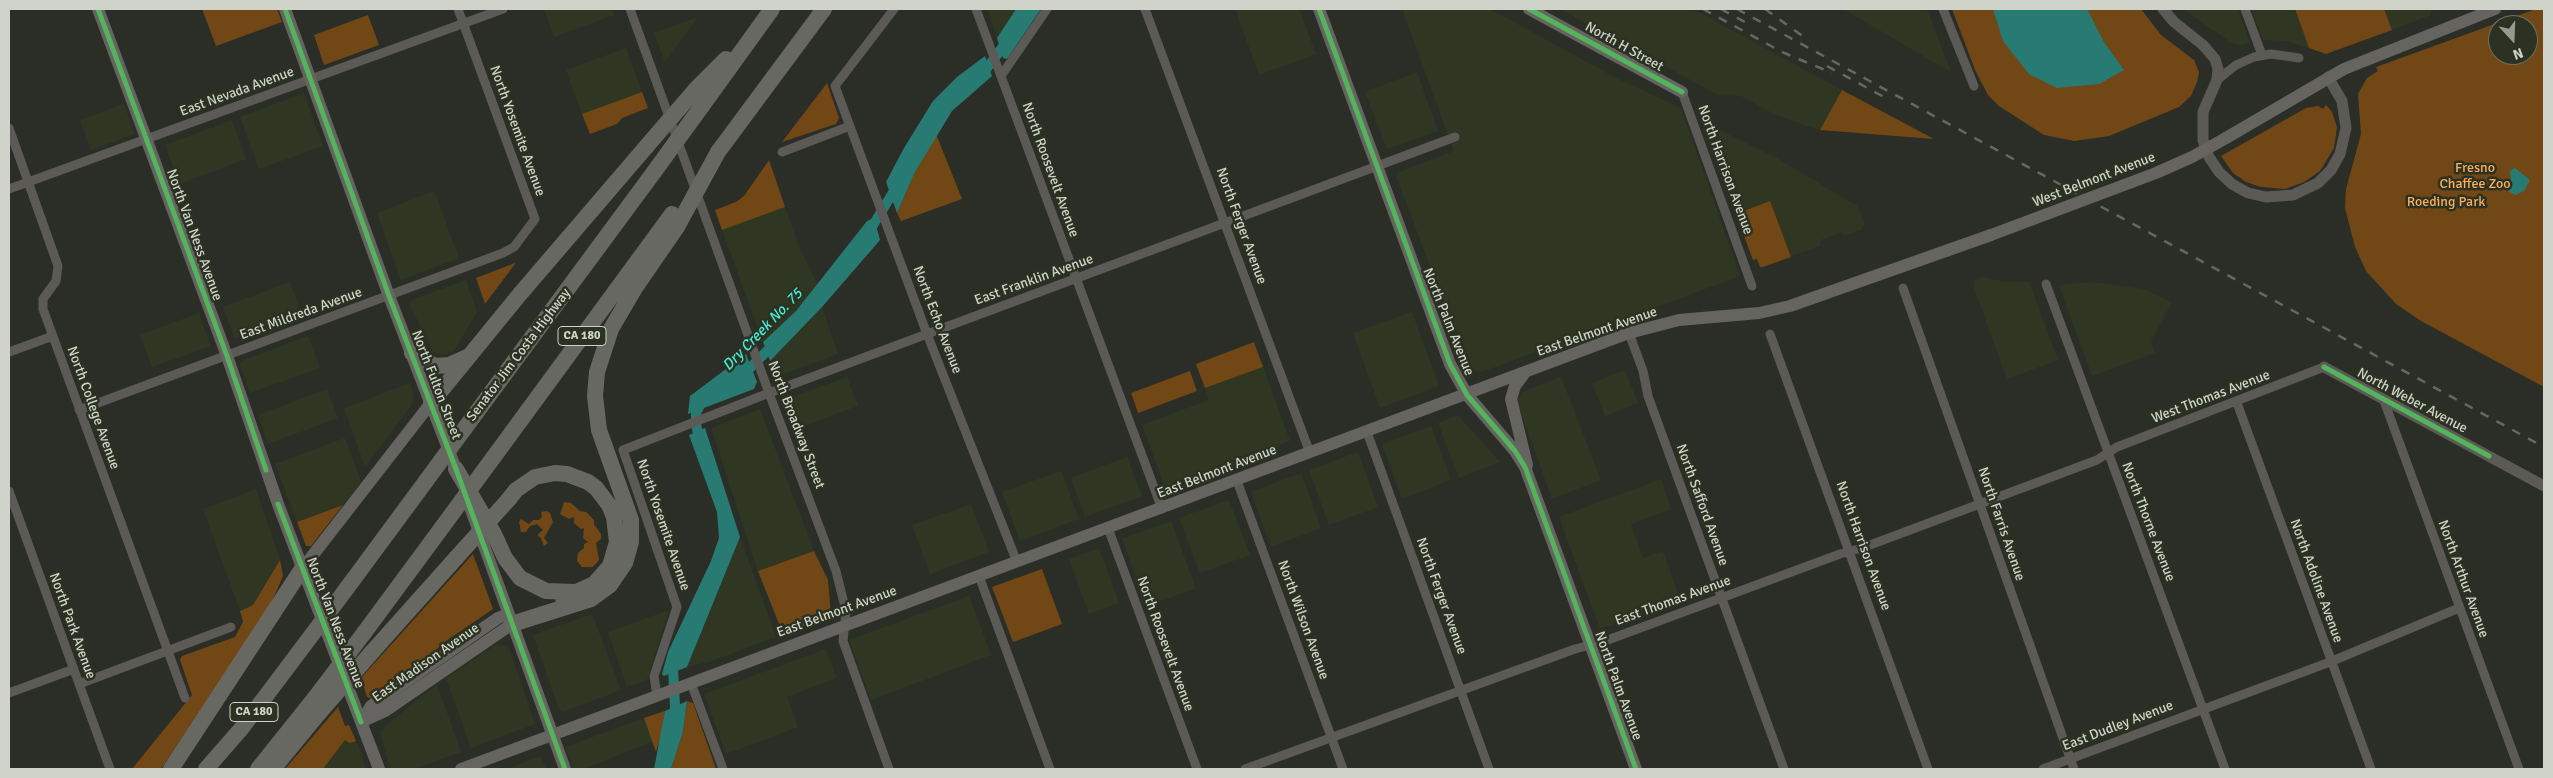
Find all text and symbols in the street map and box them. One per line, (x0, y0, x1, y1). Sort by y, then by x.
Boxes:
north arrow (2488, 15, 2538, 65)
street label: North H Street (1582, 19, 1666, 75)
text: N (2510, 44, 2525, 63)
street label: North Yosemite Avenue (486, 63, 548, 199)
street label: East Nevada Avenue (178, 64, 296, 120)
street label: North Roosevelt Avenue (1018, 100, 1082, 240)
street label: North Harrison Avenue (1694, 103, 1756, 237)
street label: West Belmont Avenue (2030, 149, 2158, 211)
park label: Fresno Chaffee Zoo (2439, 160, 2511, 192)
street label: North Ferger Avenue (1212, 165, 1270, 287)
street label: North Van Ness Avenue (162, 167, 226, 303)
park label: Roeding Park (2407, 194, 2485, 210)
street label: East Franklin Avenue (972, 251, 1096, 309)
street label: North Echo Avenue (909, 264, 965, 376)
street label: North Palm Avenue (1419, 266, 1477, 378)
street label: East Mildreda Avenue (238, 284, 364, 344)
street label: Senator Jim Costa Highway (463, 285, 575, 425)
water label: Dry Creek No. 75 (719, 285, 807, 375)
street label: East Belmont Avenue (1534, 303, 1660, 361)
road number: CA 180 (558, 326, 606, 346)
street label: North Fulton Street (407, 328, 465, 442)
street label: North College Avenue (63, 344, 123, 472)
street label: North Broadway Street (764, 359, 828, 491)
street label: North Weber Avenue (2354, 365, 2470, 437)
street label: West Thomas Avenue (2149, 367, 2273, 427)
street label: East Belmont Avenue (1155, 441, 1279, 503)
street label: North Safford Avenue (1672, 442, 1732, 568)
street label: North Yosemite Avenue (633, 457, 693, 593)
street label: North Thorne Avenue (2118, 460, 2178, 584)
street label: North Farris Avenue (1974, 465, 2028, 583)
street label: North Harrison Avenue (1832, 479, 1894, 613)
street label: North Adoline Avenue (2286, 517, 2346, 645)
street label: North Arthur Avenue (2434, 518, 2492, 640)
street label: North Ferger Avenue (1412, 535, 1470, 657)
street label: North Van Ness Avenue (302, 555, 368, 691)
street label: North Wilson Avenue (1274, 558, 1332, 682)
street label: North Park Avenue (45, 571, 99, 681)
street label: East Thomas Avenue (1613, 572, 1733, 630)
street label: North Roosevelt Avenue (1133, 574, 1197, 714)
street label: East Belmont Avenue (775, 582, 899, 642)
street label: East Madison Avenue (369, 620, 483, 706)
street label: North Palm Avenue (1590, 629, 1646, 743)
street label: East Dudley Avenue (2060, 697, 2176, 755)
road number: CA 180 (230, 702, 278, 722)

